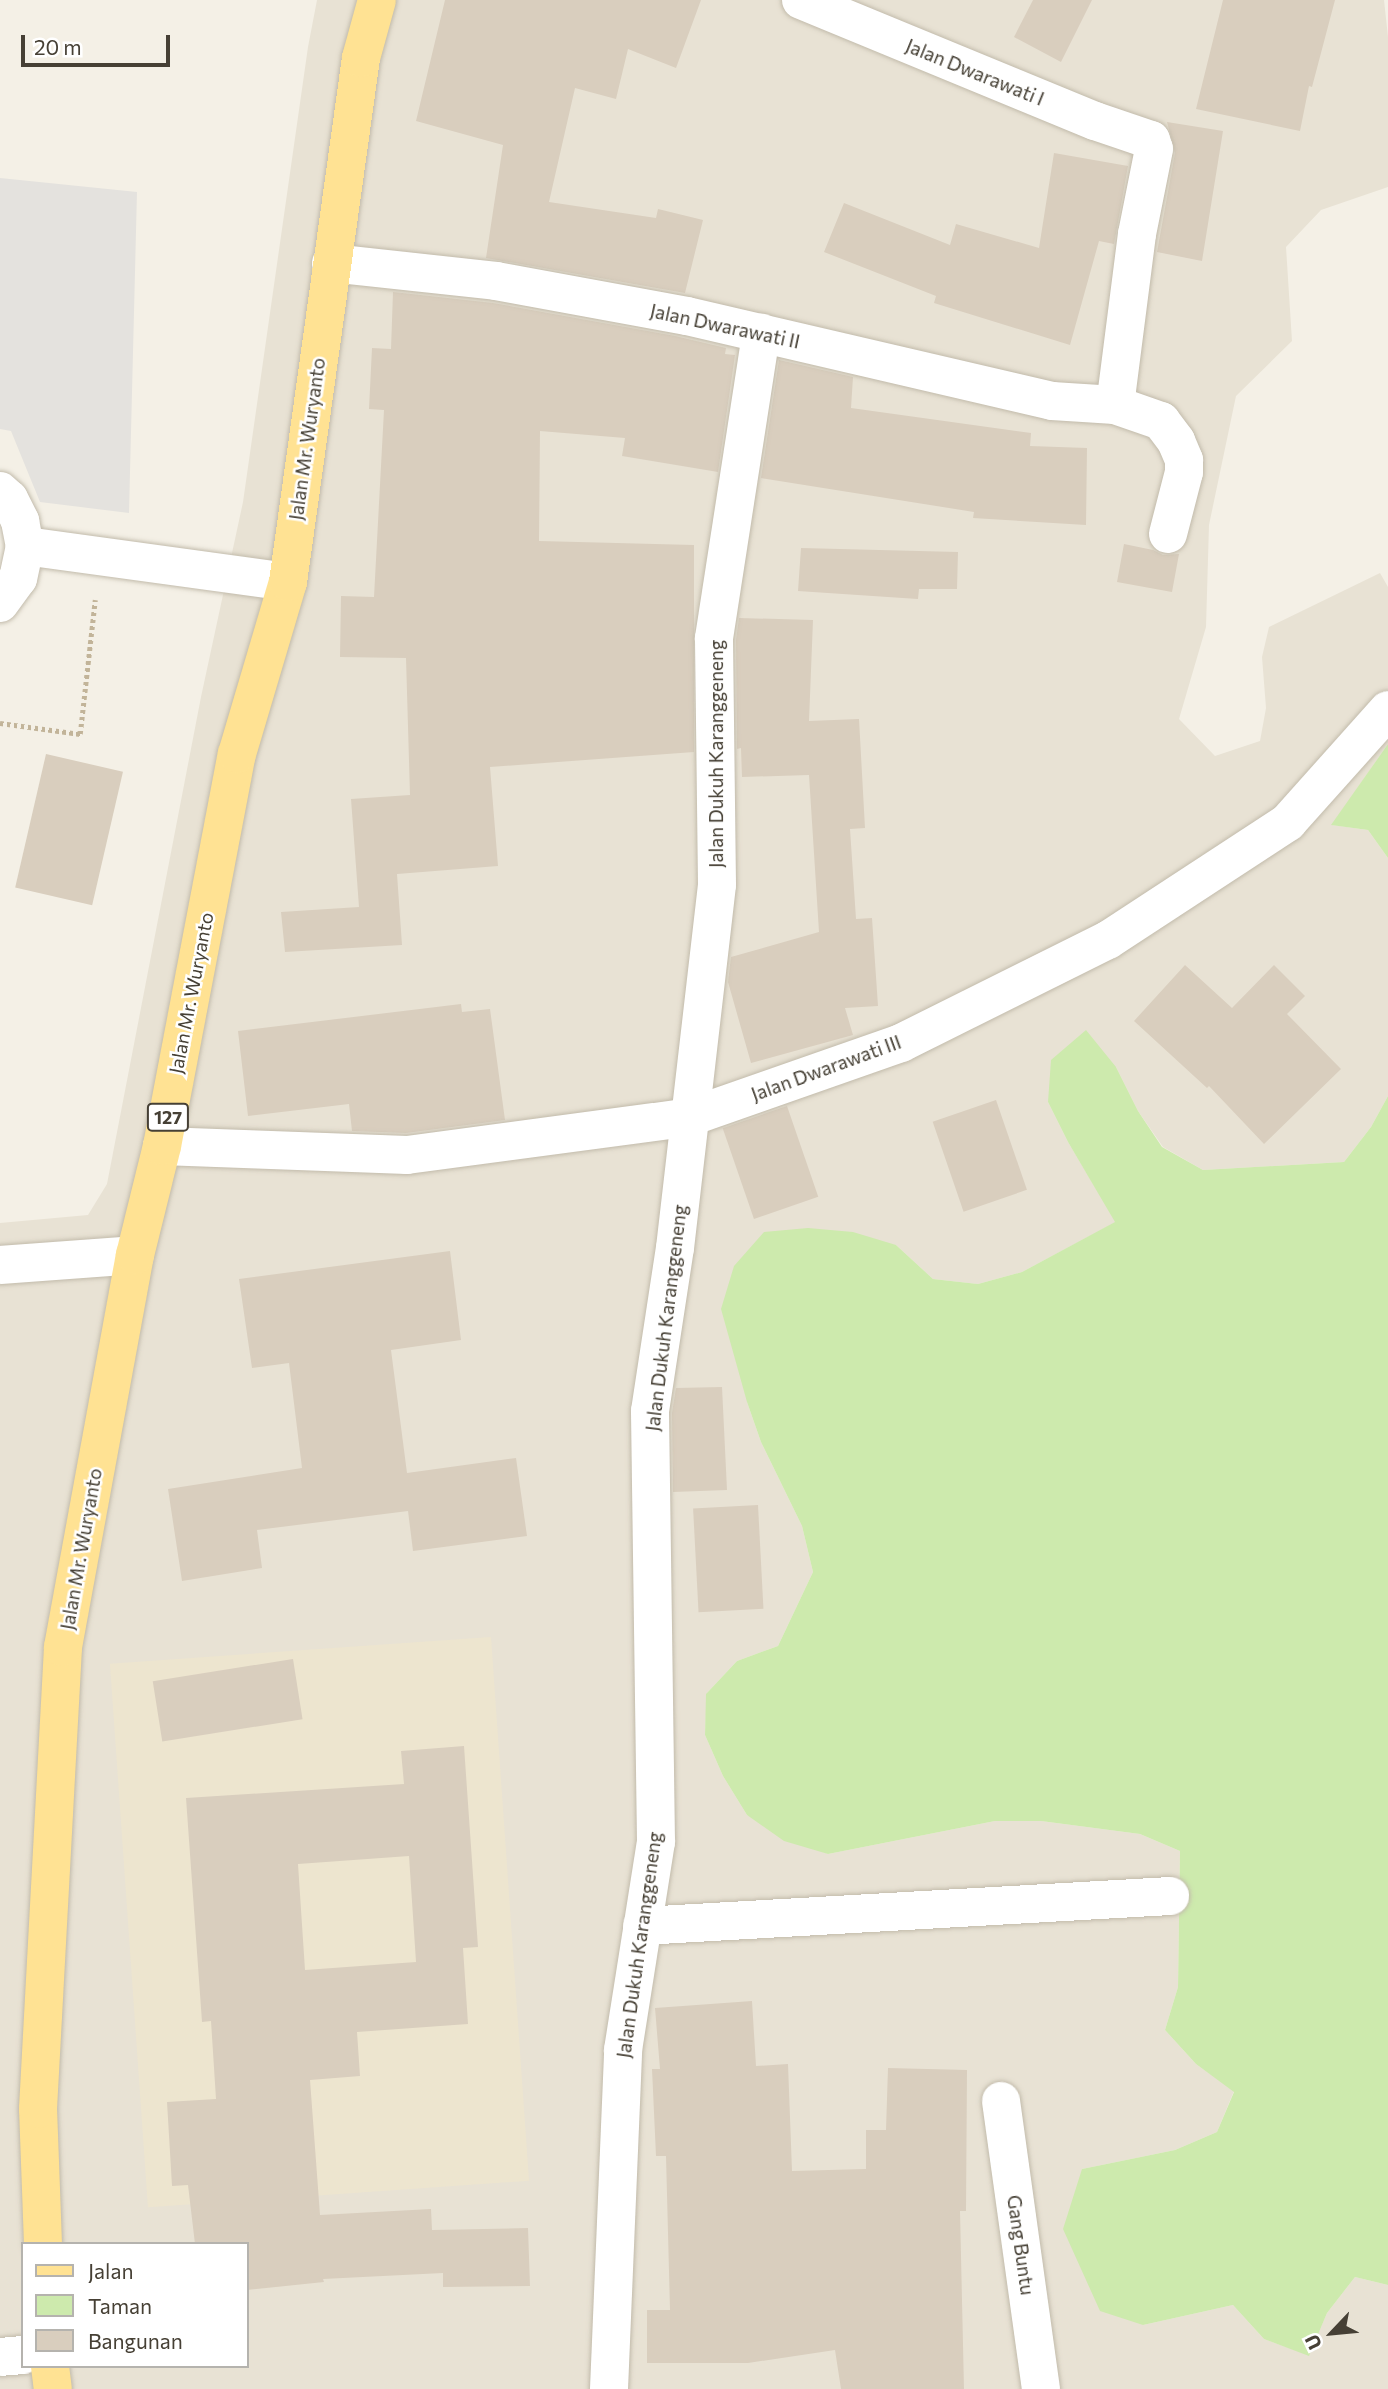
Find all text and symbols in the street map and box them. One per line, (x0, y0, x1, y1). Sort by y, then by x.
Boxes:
scale bar (24, 21, 173, 65)
text: 20 m (34, 34, 82, 59)
street label: Jalan Dwarawati I (902, 34, 1048, 110)
street label: Jalan Dwarawati II (648, 299, 802, 353)
street label: Jalan Mr. Wuryanto (284, 356, 330, 522)
street label: Jalan Dukuh Karanggeneng (705, 640, 727, 868)
street label: Jalan Mr. Wuryanto (164, 910, 218, 1076)
street label: Jalan Dwarawati III (748, 1030, 904, 1106)
road number: 127 (145, 1102, 191, 1132)
street label: Jalan Dukuh Karanggeneng (641, 1203, 691, 1433)
street label: Jalan Mr. Wuryanto (56, 1466, 106, 1632)
street label: Jalan Dukuh Karanggeneng (612, 1830, 666, 2060)
street label: Gang Buntu (1003, 2193, 1039, 2297)
legend (21, 2242, 248, 2368)
text: Jalan (88, 2258, 133, 2283)
text: Taman (88, 2293, 152, 2318)
north arrow (1297, 2298, 1367, 2368)
text: Bangunan (88, 2328, 183, 2353)
text: U (1299, 2331, 1326, 2354)

